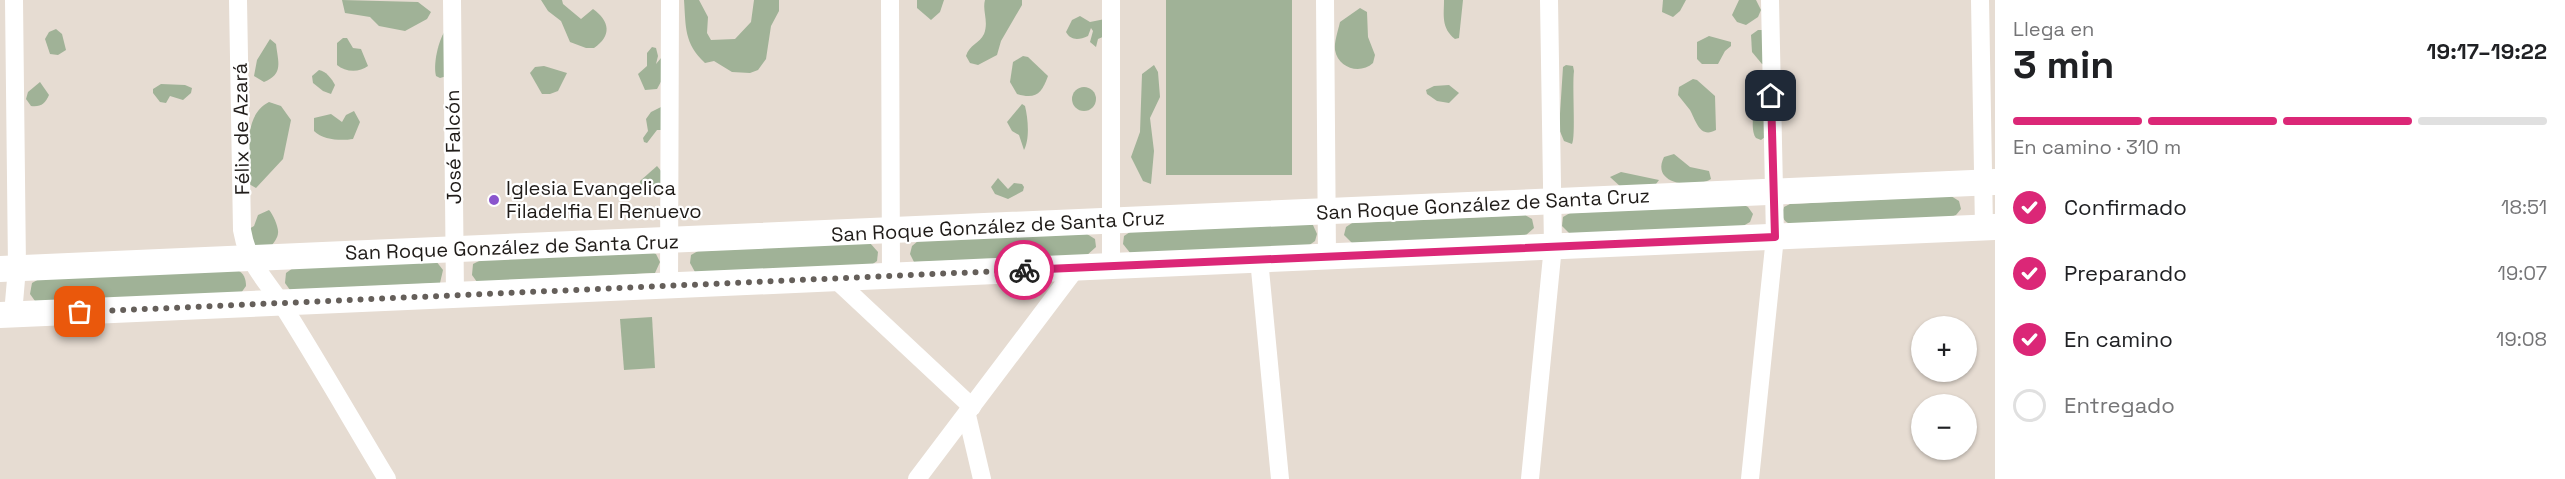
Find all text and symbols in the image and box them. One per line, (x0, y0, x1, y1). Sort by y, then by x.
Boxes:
text: Llega en (2013, 16, 2094, 42)
text: 19:17–19:22 (2427, 37, 2547, 65)
text: 3 min (2013, 40, 2114, 89)
street label: Félix de Azará (227, 63, 255, 195)
pin (1745, 70, 1796, 121)
icon: home (1754, 79, 1787, 112)
street label: José Falcón (439, 89, 467, 205)
text: En camino · 310 m (2013, 134, 2181, 160)
place label: Iglesia Evangelica Filadelfia El Renuevo (506, 175, 702, 224)
street label: San Roque González de Santa Cruz (1315, 182, 1651, 226)
icon: check (2013, 191, 2046, 224)
marker: Iglesia Evangelica Filadelfia El Renuevo (487, 193, 501, 207)
text: Confirmado (2064, 193, 2187, 221)
text: 18:51 (2501, 194, 2547, 220)
street label: San Roque González de Santa Cruz (830, 204, 1166, 248)
street label: San Roque González de Santa Cruz (345, 228, 679, 266)
courier (994, 240, 1054, 300)
icon: bike (1008, 254, 1041, 287)
icon: check (2013, 257, 2046, 290)
text: Preparando (2064, 259, 2187, 287)
text: 19:07 (2498, 260, 2547, 286)
pin (54, 286, 105, 337)
icon: bag (63, 295, 96, 328)
map controls (1911, 316, 1977, 460)
button: + (1911, 316, 1977, 382)
icon: check (2013, 323, 2046, 356)
text: En camino (2064, 325, 2173, 353)
text: 19:08 (2496, 326, 2547, 352)
text: Entregado (2064, 391, 2175, 419)
button: − (1911, 394, 1977, 460)

